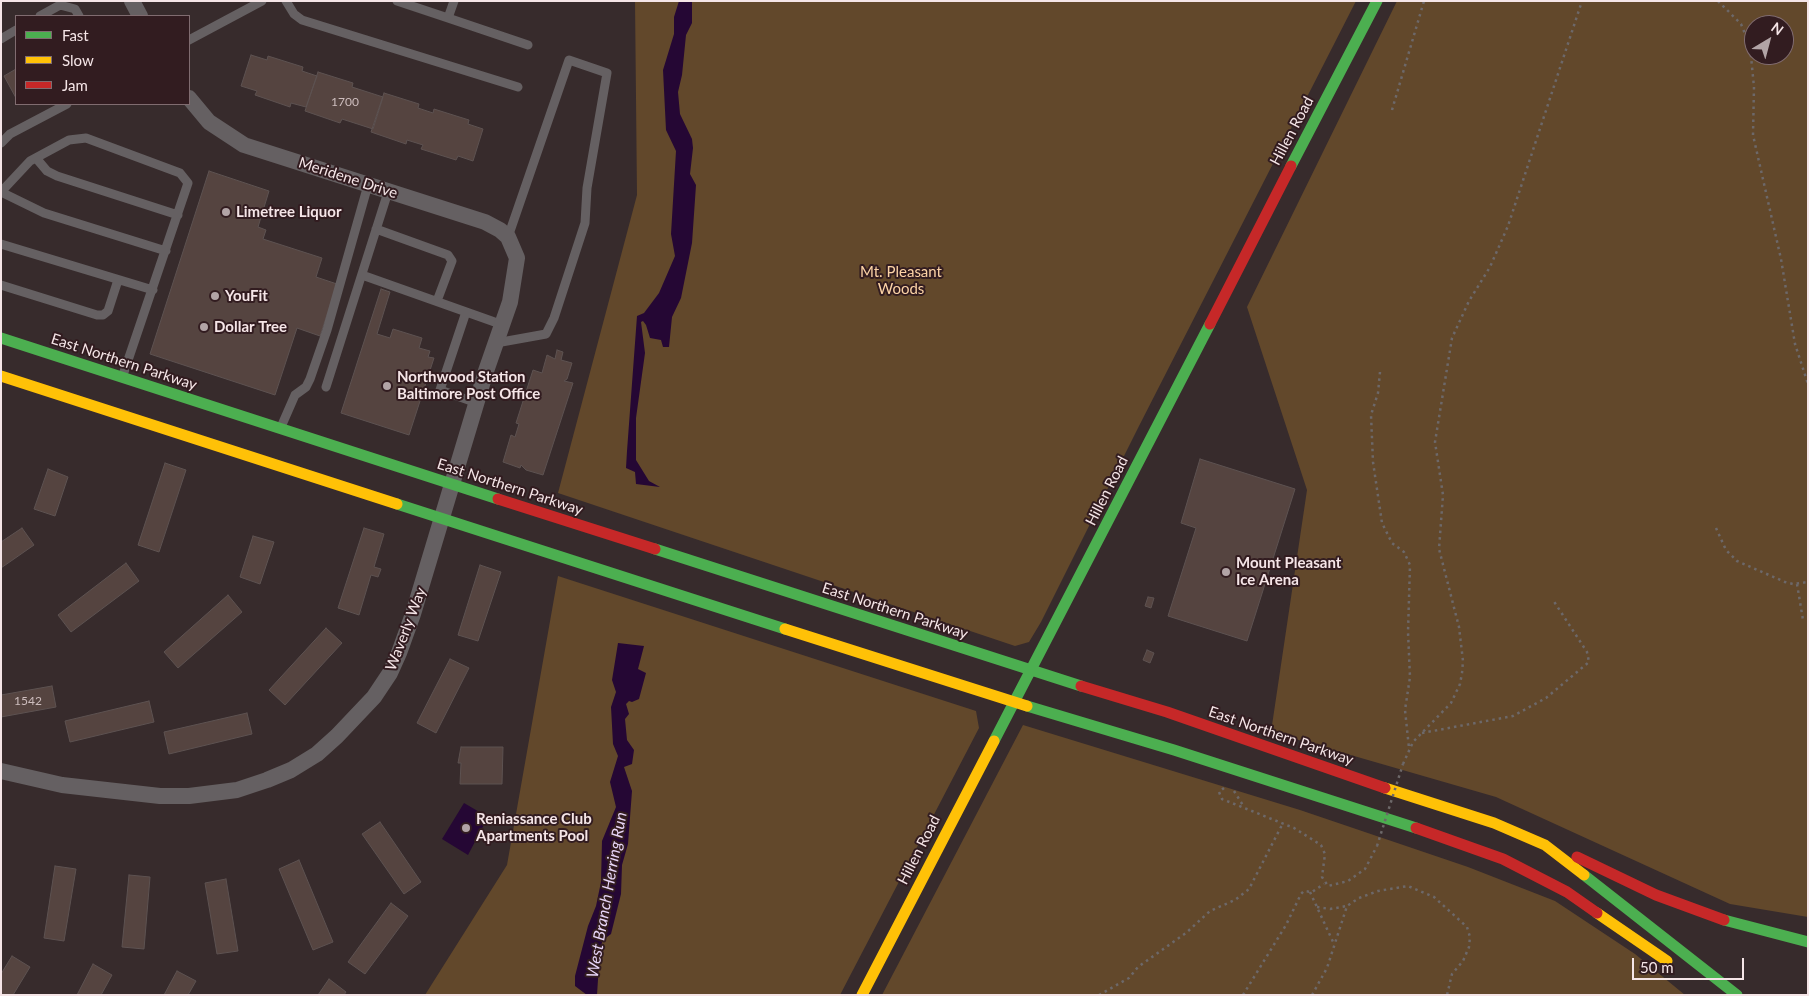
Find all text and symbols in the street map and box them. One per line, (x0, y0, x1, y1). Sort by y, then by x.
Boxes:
legend (15, 15, 190, 105)
north arrow (1744, 15, 1794, 65)
text: N (1768, 18, 1787, 38)
text: Fast (62, 26, 89, 44)
text: Slow (62, 51, 94, 69)
text: Jam (62, 76, 88, 94)
street label: Hillen Road (1266, 93, 1318, 169)
house number: 1700 (331, 95, 359, 109)
street label: Meridene Drive (296, 154, 400, 202)
place label: Limetree Liquor (236, 203, 342, 221)
marker: Limetree Liquor (220, 206, 232, 218)
park label: Mt. Pleasant Woods (860, 263, 942, 298)
place label: YouFit (225, 287, 268, 305)
marker: YouFit (209, 290, 221, 302)
place label: Dollar Tree (214, 318, 287, 336)
marker: Dollar Tree (198, 321, 210, 333)
street label: East Northern Parkway (49, 330, 199, 394)
place label: Northwood Station Baltimore Post Office (397, 368, 540, 403)
marker: Northwood Station Baltimore Post Office (381, 380, 393, 392)
street label: Hillen Road (1082, 453, 1132, 529)
street label: East Northern Parkway (435, 455, 585, 519)
place label: Mount Pleasant Ice Arena (1236, 554, 1341, 589)
marker: Mount Pleasant Ice Arena (1220, 566, 1232, 578)
street label: East Northern Parkway (820, 579, 970, 643)
street label: Waverly Way (382, 585, 430, 673)
house number: 1542 (14, 694, 42, 708)
street label: East Northern Parkway (1206, 703, 1356, 769)
place label: Reniassance Club Apartments Pool (476, 810, 592, 845)
water label: West Branch Herring Run (583, 811, 631, 979)
street label: Hillen Road (894, 812, 944, 888)
marker: Reniassance Club Apartments Pool (460, 822, 472, 834)
scale bar (1634, 948, 1746, 980)
text: 50 m (1640, 958, 1674, 976)

